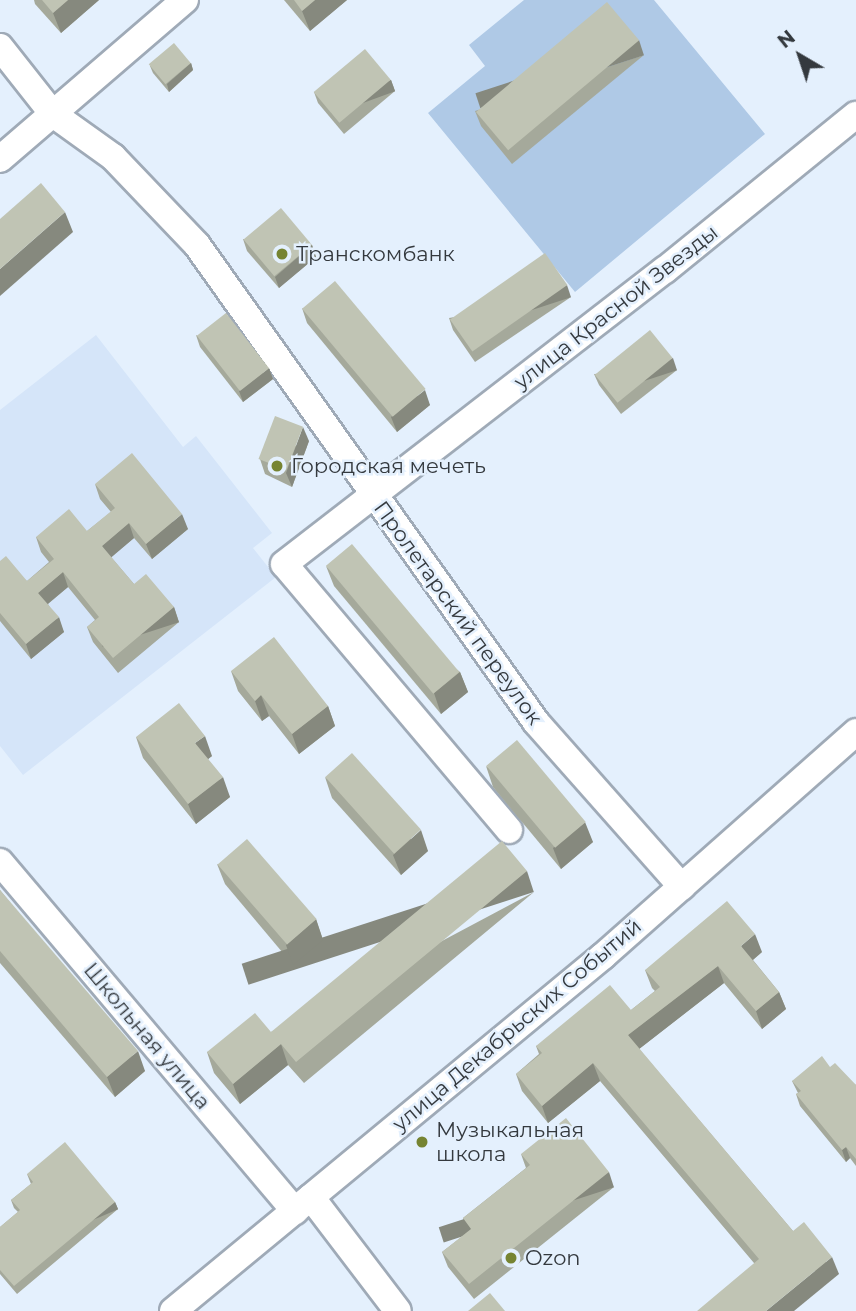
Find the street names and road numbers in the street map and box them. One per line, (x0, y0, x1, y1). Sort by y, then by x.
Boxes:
street label: улица Красной Звезды (509, 220, 723, 394)
street label: Пролетарский переулок (368, 496, 548, 730)
street label: улица Декабрьских Событий (388, 914, 646, 1136)
street label: Школьная улица (78, 958, 216, 1114)

